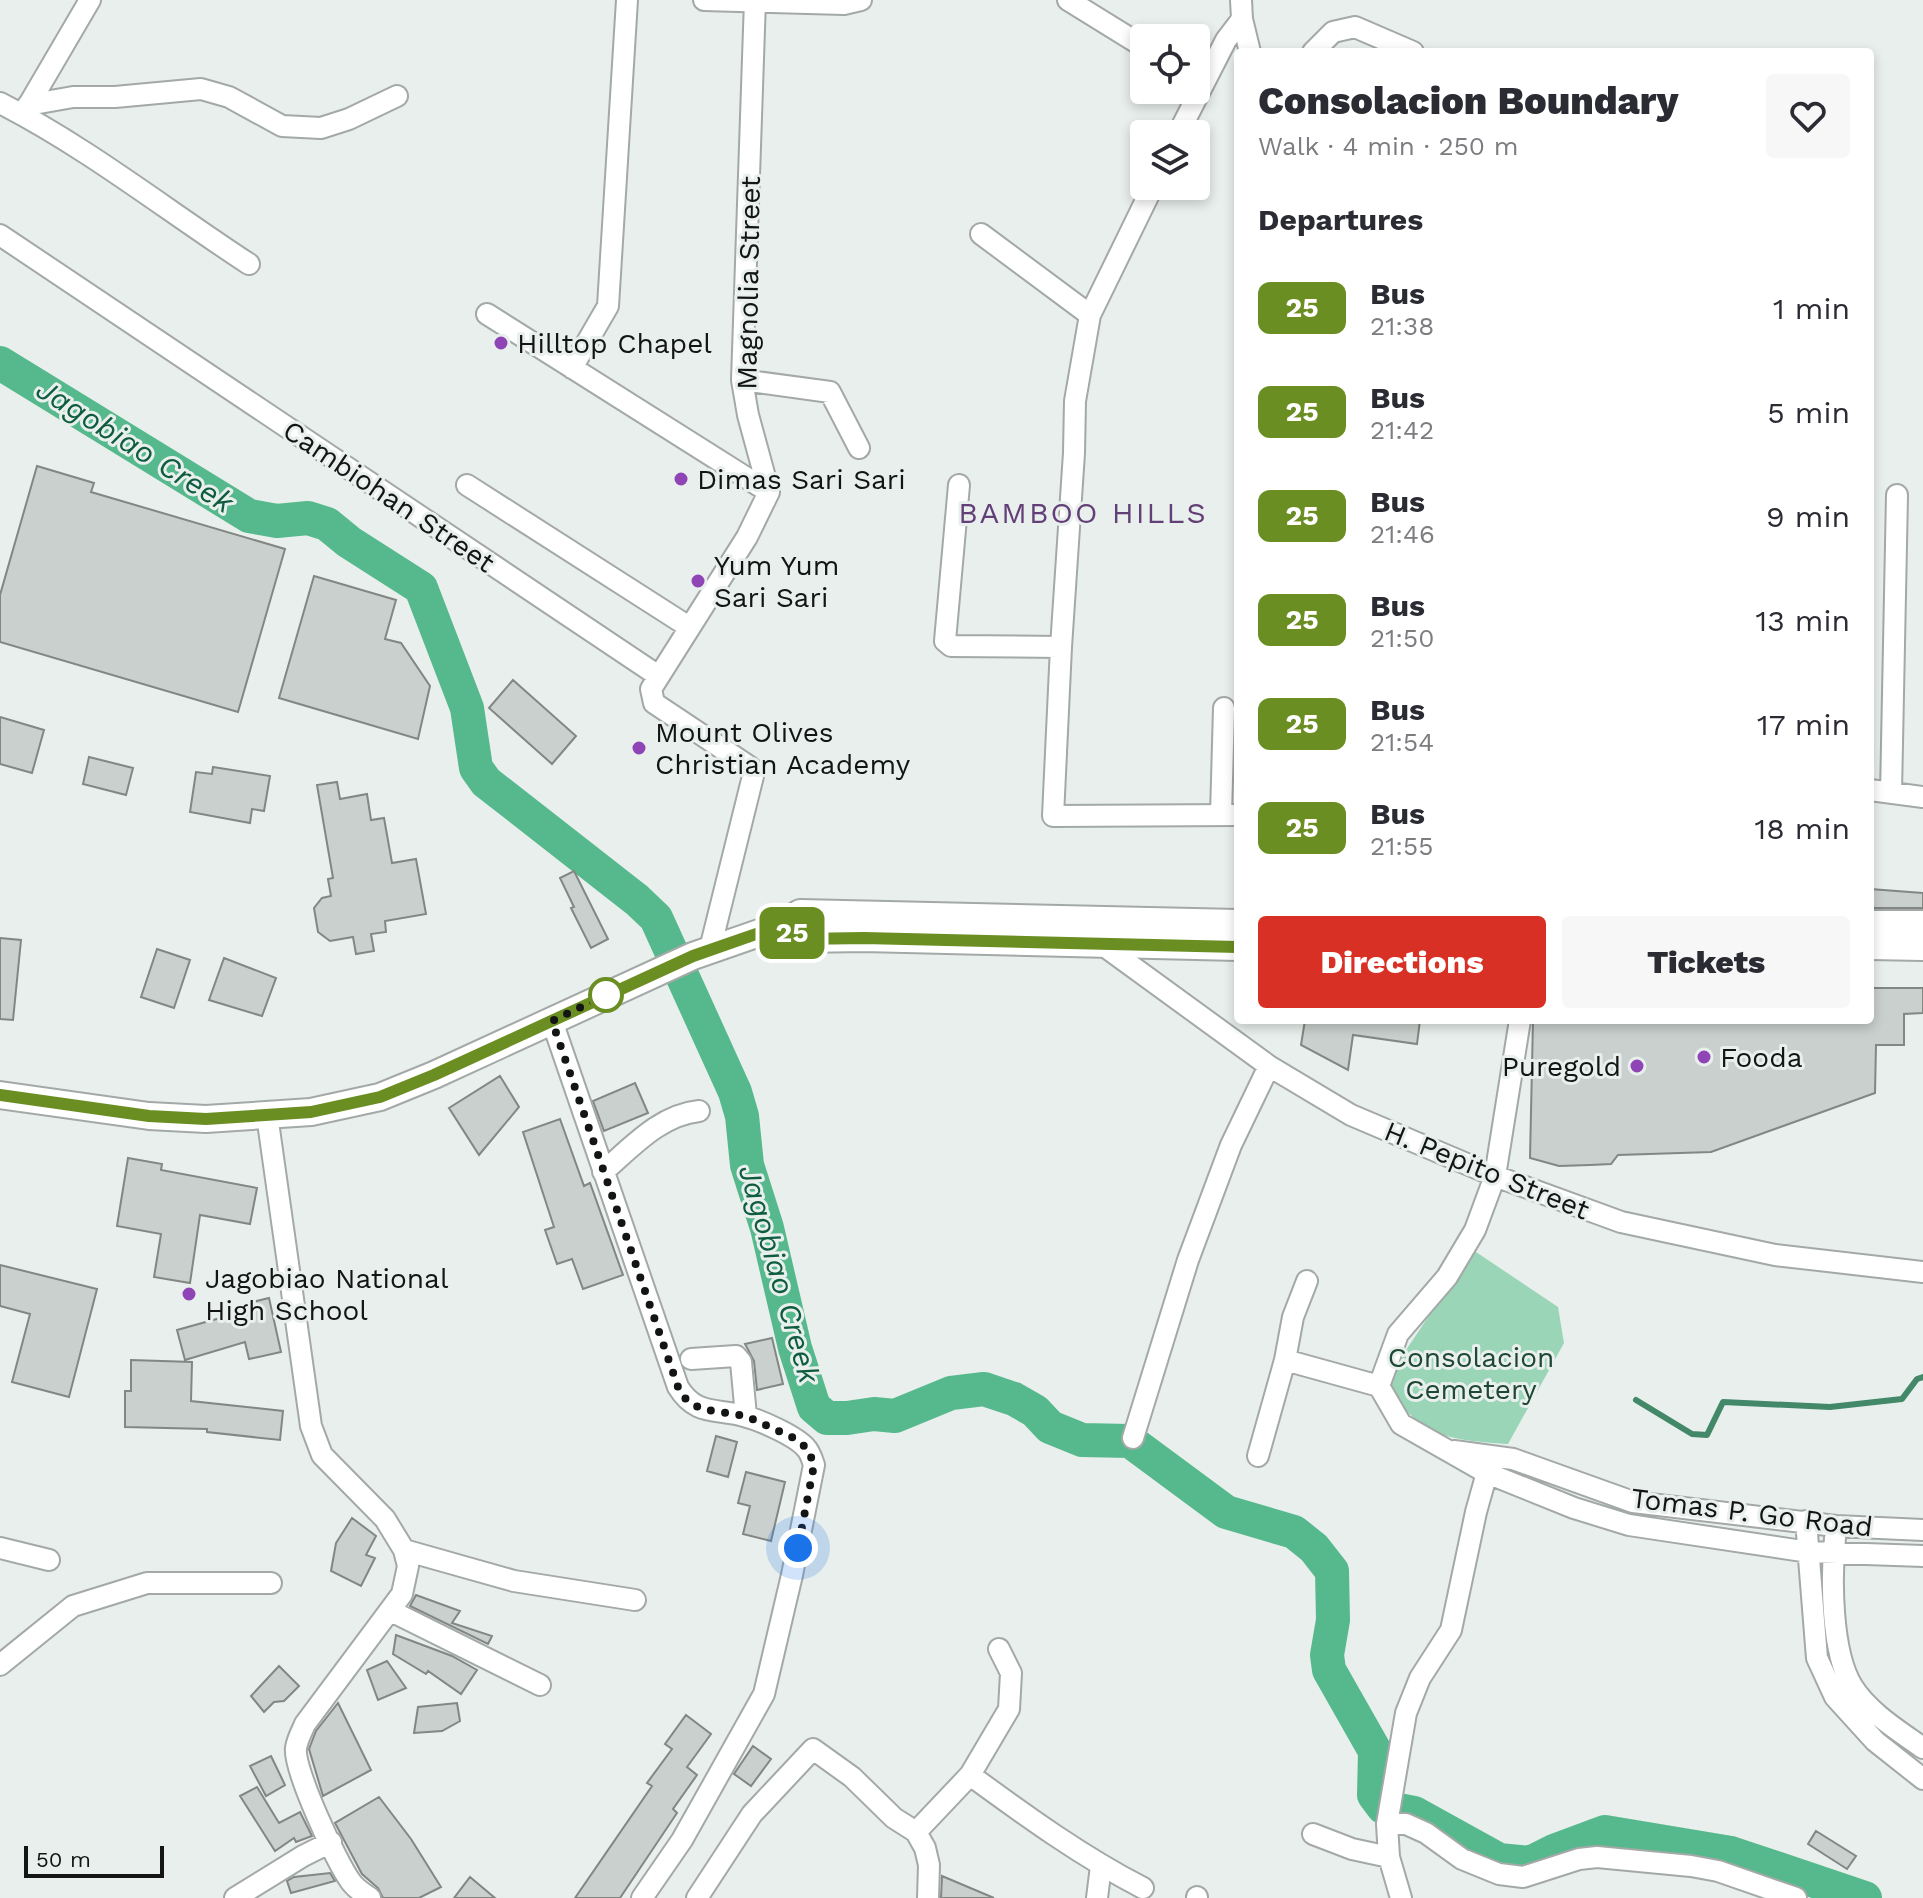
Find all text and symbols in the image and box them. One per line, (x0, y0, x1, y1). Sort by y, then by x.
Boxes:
map controls (1130, 24, 1210, 200)
button: locate (1130, 24, 1210, 104)
button: heart (1766, 74, 1850, 158)
text: Consolacion Boundary (1258, 79, 1678, 123)
button: layers (1130, 120, 1210, 200)
text: Walk · 4 min · 250 m (1258, 131, 1519, 161)
street label: Magnolia Street (730, 176, 767, 390)
text: Departures (1258, 202, 1423, 237)
text: Bus (1370, 276, 1425, 311)
text: 25 (1285, 291, 1319, 324)
text: 1 min (1773, 291, 1850, 326)
text: 21:38 (1370, 311, 1434, 341)
place label: Hilltop Chapel (517, 327, 712, 360)
marker: Hilltop Chapel (492, 334, 510, 352)
water label: Jagobiao Creek (30, 371, 242, 521)
text: Bus (1370, 380, 1425, 415)
text: 25 (1285, 395, 1319, 428)
text: 5 min (1767, 395, 1850, 430)
street label: Cambiohan Street (277, 413, 501, 580)
text: 21:42 (1370, 415, 1434, 445)
place label: Dimas Sari Sari (697, 463, 906, 496)
marker: Dimas Sari Sari (672, 470, 690, 488)
text: Bus (1370, 484, 1425, 519)
district label: BAMBOO HILLS (958, 495, 1208, 530)
text: 25 (1285, 499, 1319, 532)
text: 9 min (1766, 499, 1850, 534)
text: 21:46 (1370, 519, 1435, 549)
place label: Yum Yum Sari Sari (714, 549, 839, 614)
marker: Yum Yum Sari Sari (689, 572, 707, 590)
text: Bus (1370, 588, 1425, 623)
text: 25 (1285, 603, 1319, 636)
text: 13 min (1755, 603, 1850, 638)
text: 21:50 (1370, 623, 1434, 653)
text: Bus (1370, 692, 1425, 727)
text: 25 (1285, 707, 1319, 740)
text: 17 min (1757, 707, 1850, 742)
place label: Mount Olives Christian Academy (655, 716, 911, 781)
text: 21:54 (1370, 727, 1434, 757)
marker: Mount Olives Christian Academy (630, 739, 648, 757)
text: Bus (1370, 796, 1425, 831)
text: 25 (1285, 811, 1319, 844)
text: 18 min (1754, 811, 1850, 846)
text: 21:55 (1370, 831, 1433, 861)
line badge: 25 (756, 907, 828, 959)
text: 25 (775, 916, 809, 949)
button: Directions (1258, 916, 1546, 1008)
button: Tickets (1562, 916, 1850, 1008)
unlabelled marker (589, 978, 623, 1012)
place label: Fooda (1720, 1041, 1803, 1074)
marker: Fooda (1695, 1048, 1713, 1066)
place label: Puregold (1502, 1050, 1621, 1083)
marker: Puregold (1628, 1057, 1646, 1075)
street label: H. Pepito Street (1380, 1114, 1594, 1227)
water label: Jagobiao Creek (732, 1161, 828, 1389)
place label: Jagobiao National High School (205, 1262, 449, 1327)
marker: Jagobiao National High School (180, 1285, 198, 1303)
park label: Consolacion Cemetery (1388, 1341, 1554, 1406)
street label: Tomas P. Go Road (1629, 1481, 1875, 1544)
your location (778, 1528, 818, 1568)
scale bar (24, 1842, 164, 1878)
text: 50 m (36, 1847, 91, 1872)

